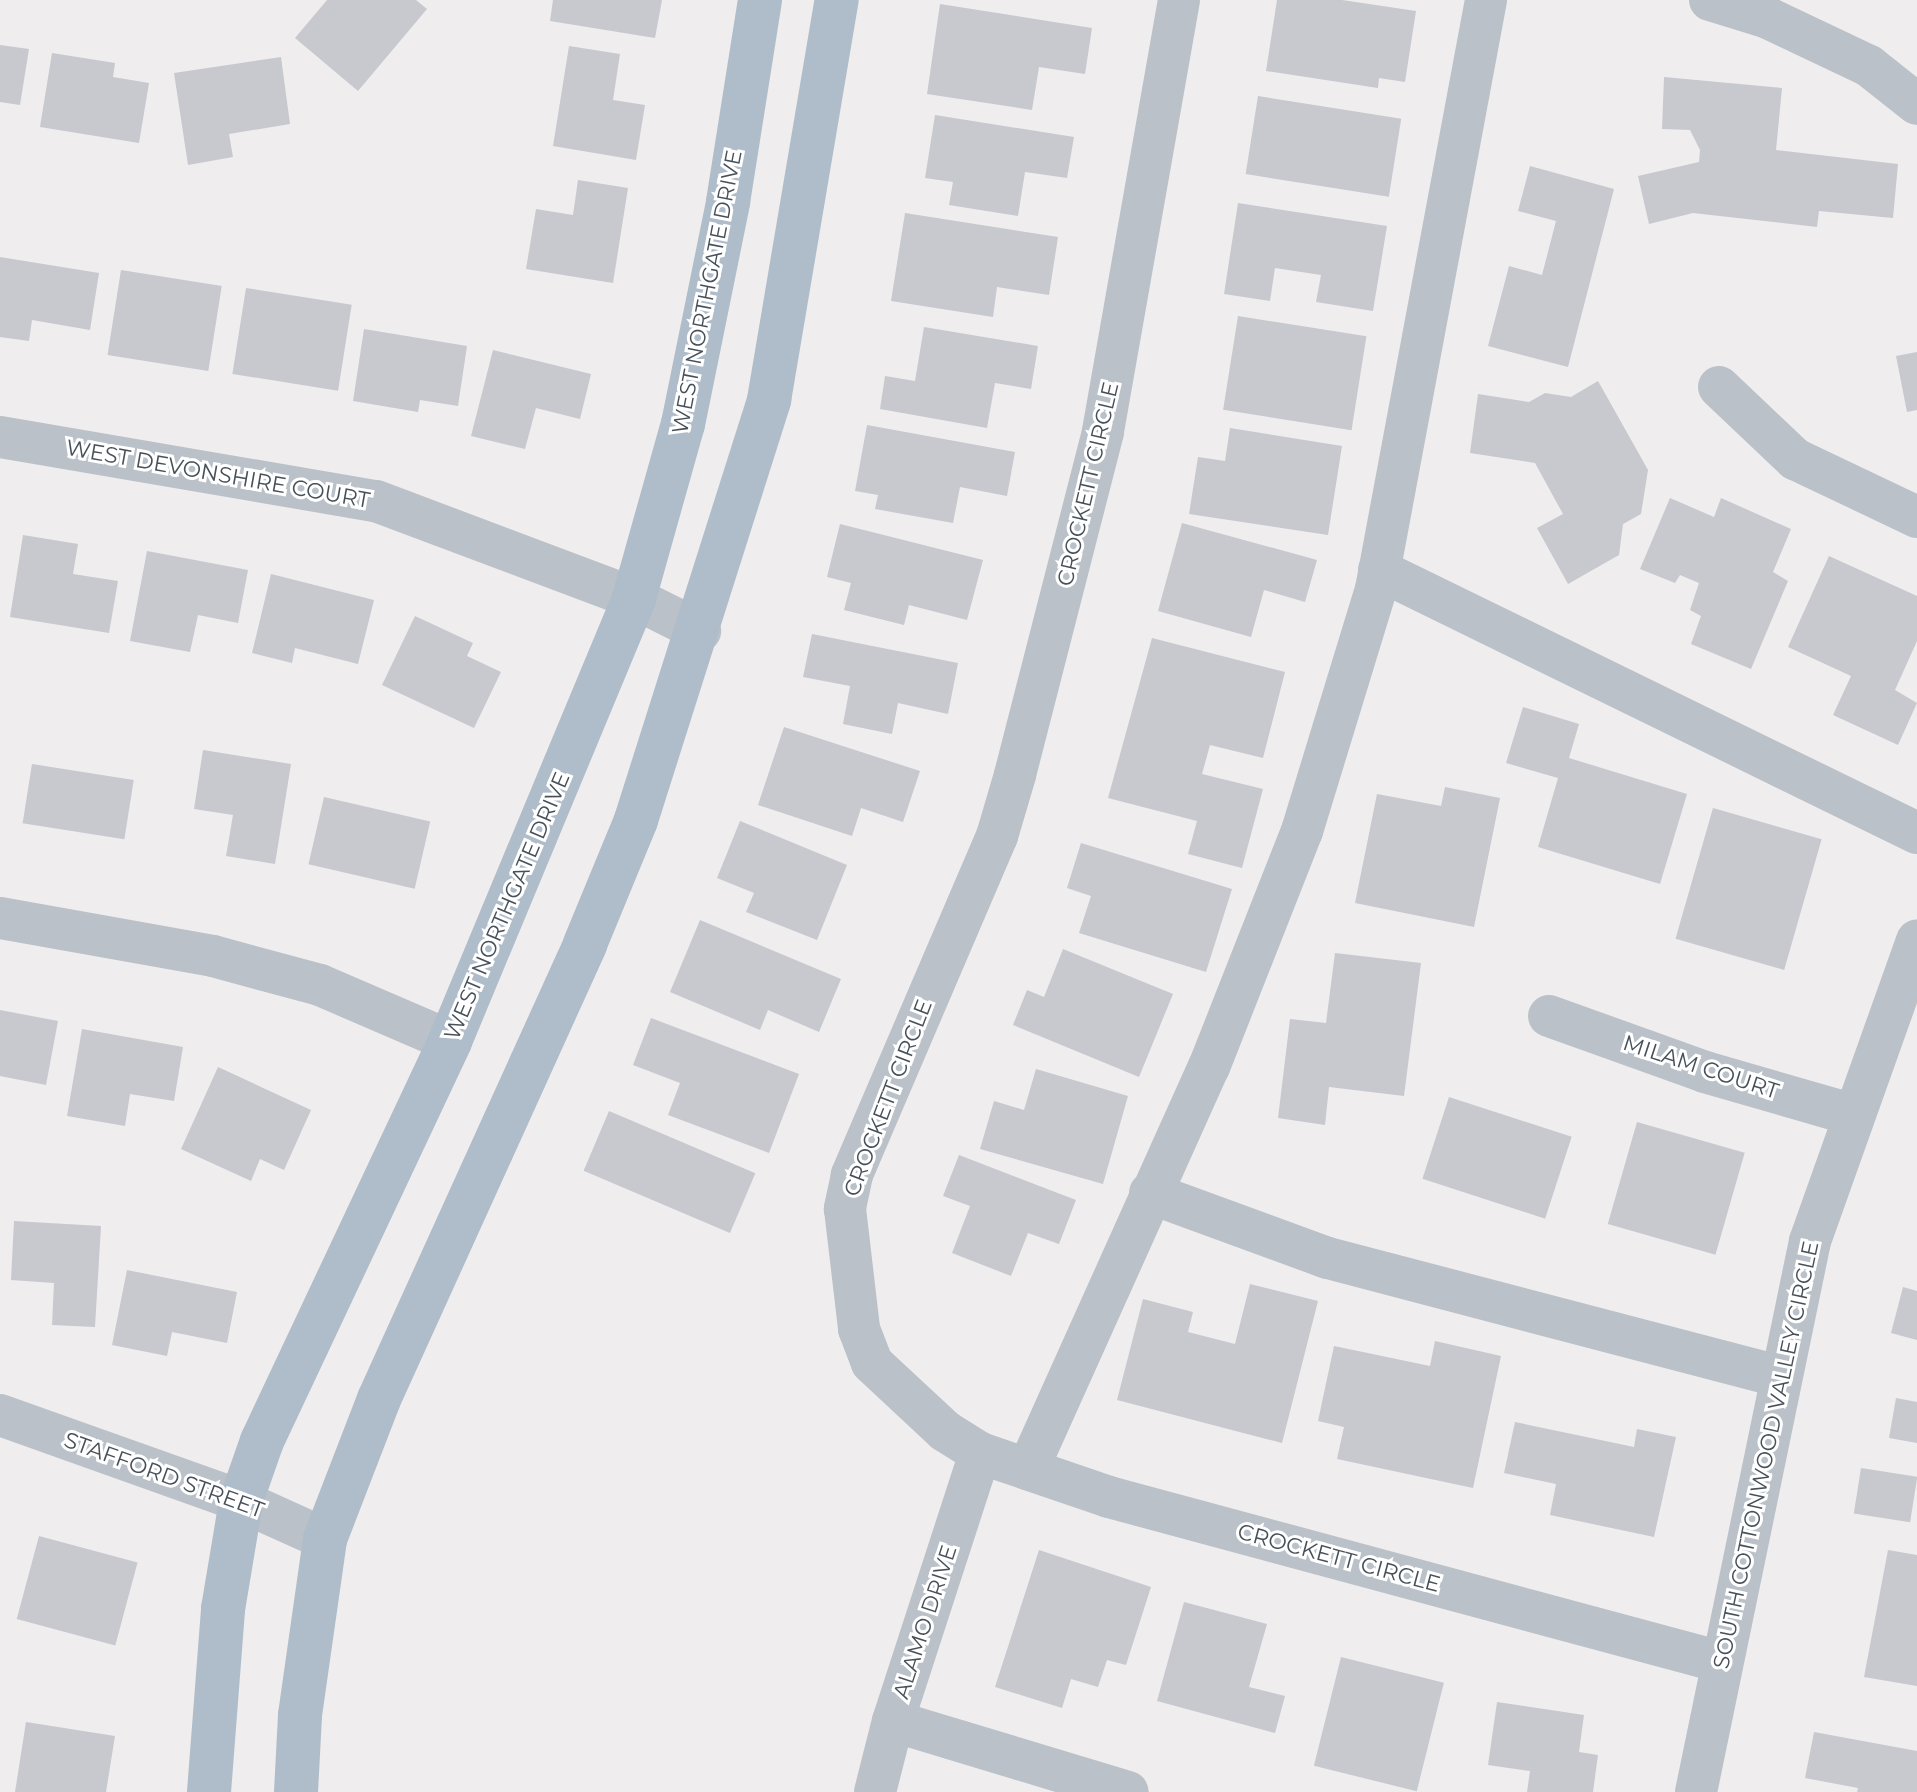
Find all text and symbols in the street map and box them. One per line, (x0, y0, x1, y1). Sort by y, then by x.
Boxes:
street label: WEST NORTHGATE DRIVE (667, 148, 747, 436)
street label: CROCKETT CIRCLE (1052, 379, 1124, 589)
street label: WEST DEVONSHIRE COURT (64, 434, 372, 514)
street label: WEST NORTHGATE DRIVE (439, 768, 575, 1044)
street label: CROCKETT CIRCLE (838, 996, 938, 1200)
street label: MILAM COURT (1620, 1029, 1782, 1105)
street label: SOUTH COTTONWOOD VALLEY CIRCLE (1708, 1239, 1824, 1671)
street label: STAFFORD STREET (60, 1427, 268, 1523)
street label: CROCKETT CIRCLE (1235, 1518, 1443, 1598)
street label: ALAMO DRIVE (888, 1542, 962, 1702)

